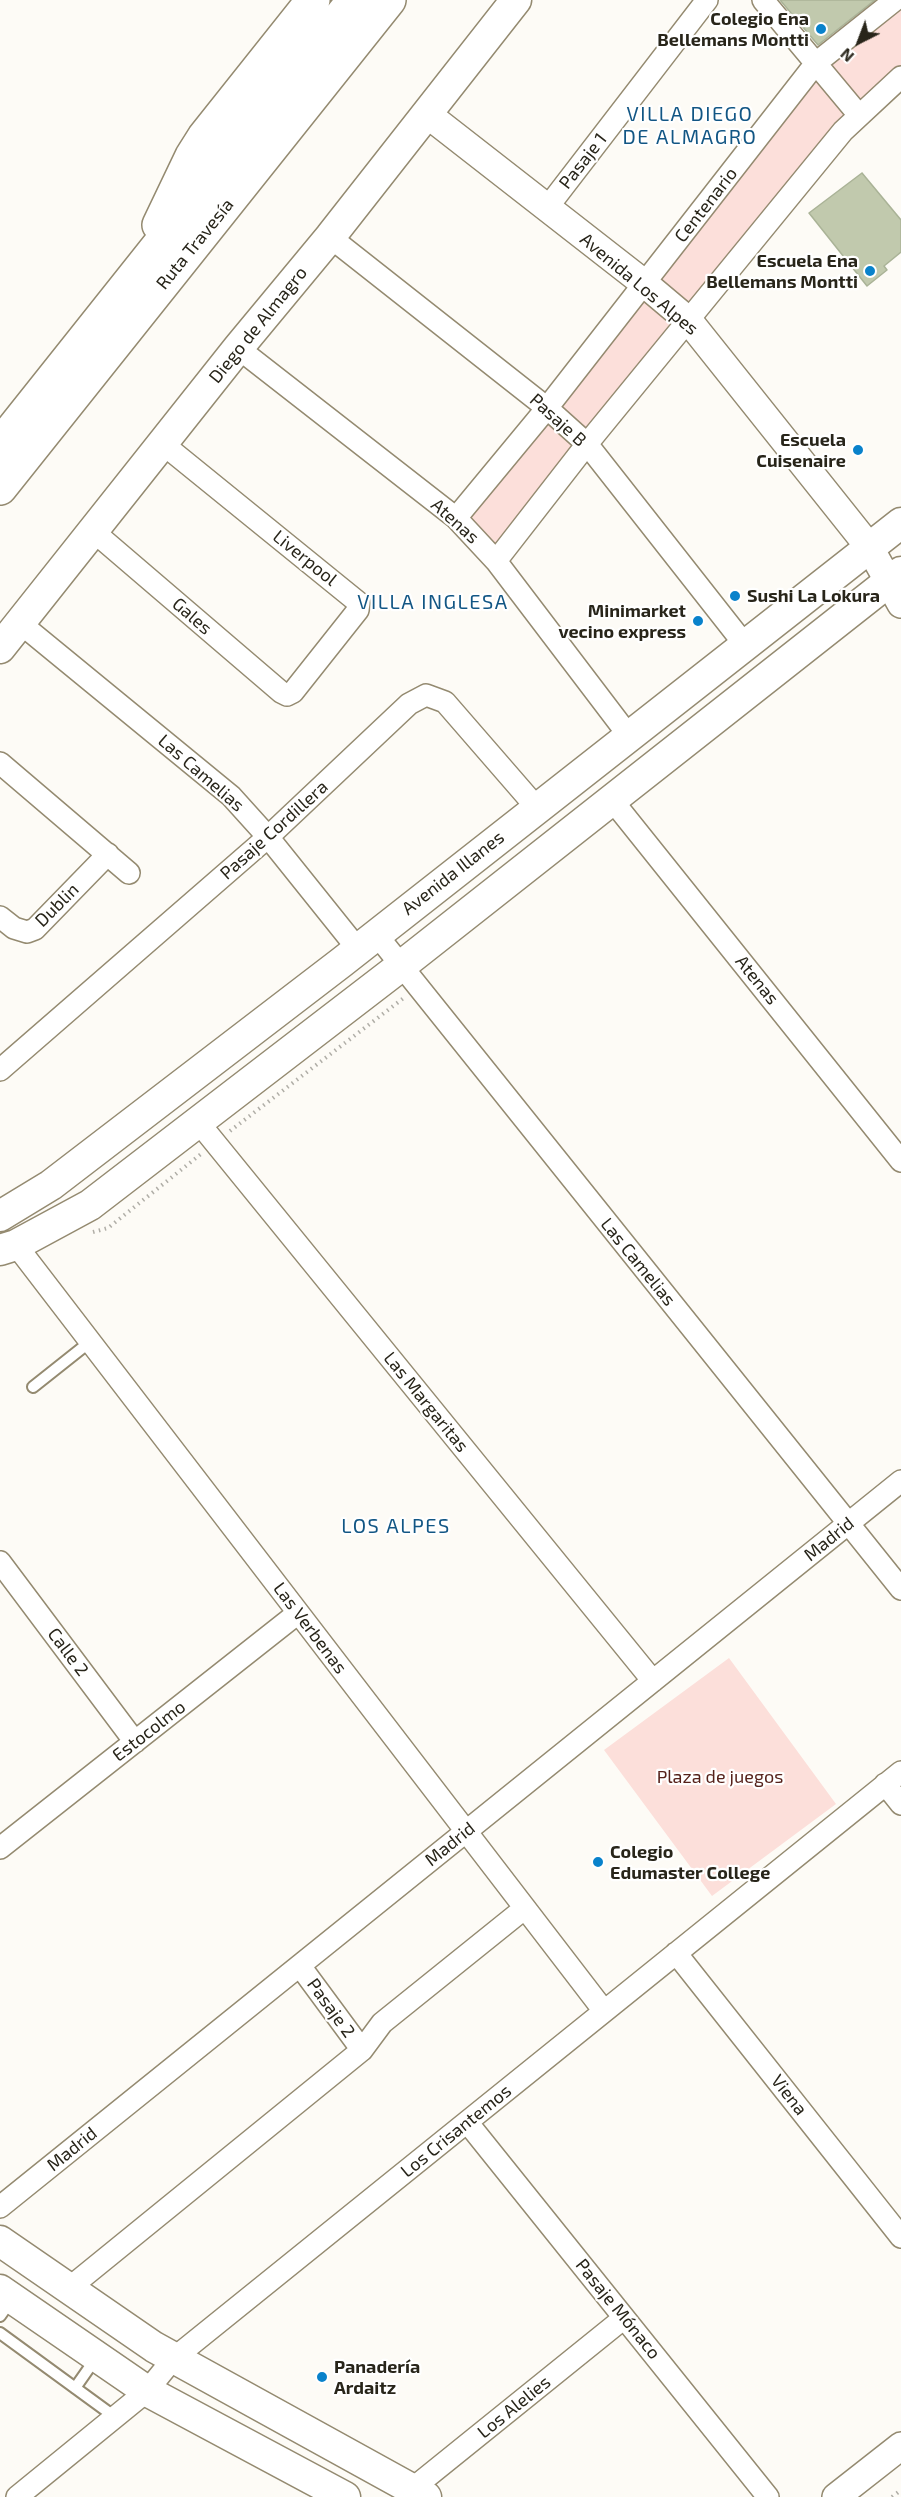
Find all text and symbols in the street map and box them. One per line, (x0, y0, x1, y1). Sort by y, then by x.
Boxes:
place label: Colegio Ena Bellemans Montti (657, 8, 809, 50)
north arrow (829, 12, 889, 72)
marker: Colegio Ena Bellemans Montti (814, 22, 828, 36)
text: N (836, 45, 857, 67)
district label: VILLA DIEGO DE ALMAGRO (623, 102, 757, 149)
street label: Pasaje 1 (555, 129, 611, 193)
street label: Centenario (670, 163, 742, 247)
street label: Ruta Travesía (152, 194, 238, 294)
street label: Avenida Los Alpes (576, 228, 702, 340)
place label: Escuela Ena Bellemans Montti (706, 250, 858, 292)
street label: Diego de Almagro (204, 262, 312, 388)
marker: Escuela Ena Bellemans Montti (863, 264, 877, 278)
street label: Pasaje B (525, 389, 591, 451)
place label: Escuela Cuisenaire (756, 429, 846, 472)
marker: Escuela Cuisenaire (851, 443, 865, 457)
street label: Atenas (427, 494, 483, 548)
street label: Liverpool (269, 526, 341, 590)
place label: Sushi La Lokura (747, 585, 880, 607)
marker: Sushi La Lokura (728, 589, 742, 603)
district label: VILLA INGLESA (357, 590, 509, 614)
street label: Gales (168, 593, 216, 639)
place label: Minimarket vecino express (558, 600, 686, 642)
marker: Minimarket vecino express (691, 614, 705, 628)
street label: Las Camelias (154, 730, 248, 816)
street label: Pasaje Cordillera (216, 776, 332, 884)
street label: Avenida Illanes (398, 826, 508, 920)
street label: Dublin (31, 879, 83, 931)
street label: Atenas (731, 951, 783, 1009)
street label: Las Camelias (596, 1214, 680, 1310)
street label: Las Margaritas (379, 1348, 473, 1456)
street label: Madrid (800, 1512, 858, 1566)
district label: LOS ALPES (341, 1514, 451, 1538)
street label: Las Verbenas (269, 1578, 351, 1678)
street label: Calle 2 (43, 1624, 93, 1680)
street label: Estocolmo (108, 1696, 190, 1766)
park label: Plaza de juegos (657, 1766, 783, 1788)
street label: Madrid (421, 1817, 479, 1871)
place label: Colegio Edumaster College (610, 1841, 770, 1884)
marker: Colegio Edumaster College (591, 1855, 605, 1869)
street label: Pasaje 2 (302, 1974, 360, 2042)
street label: Viena (767, 2070, 811, 2120)
street label: Los Crisantemos (396, 2080, 516, 2182)
street label: Madrid (43, 2122, 101, 2176)
street label: Pasaje Mónaco (571, 2254, 665, 2364)
place label: Panadería Ardaitz (334, 2356, 420, 2398)
marker: Panadería Ardaitz (315, 2370, 329, 2384)
street label: Los Alelies (473, 2371, 555, 2443)

